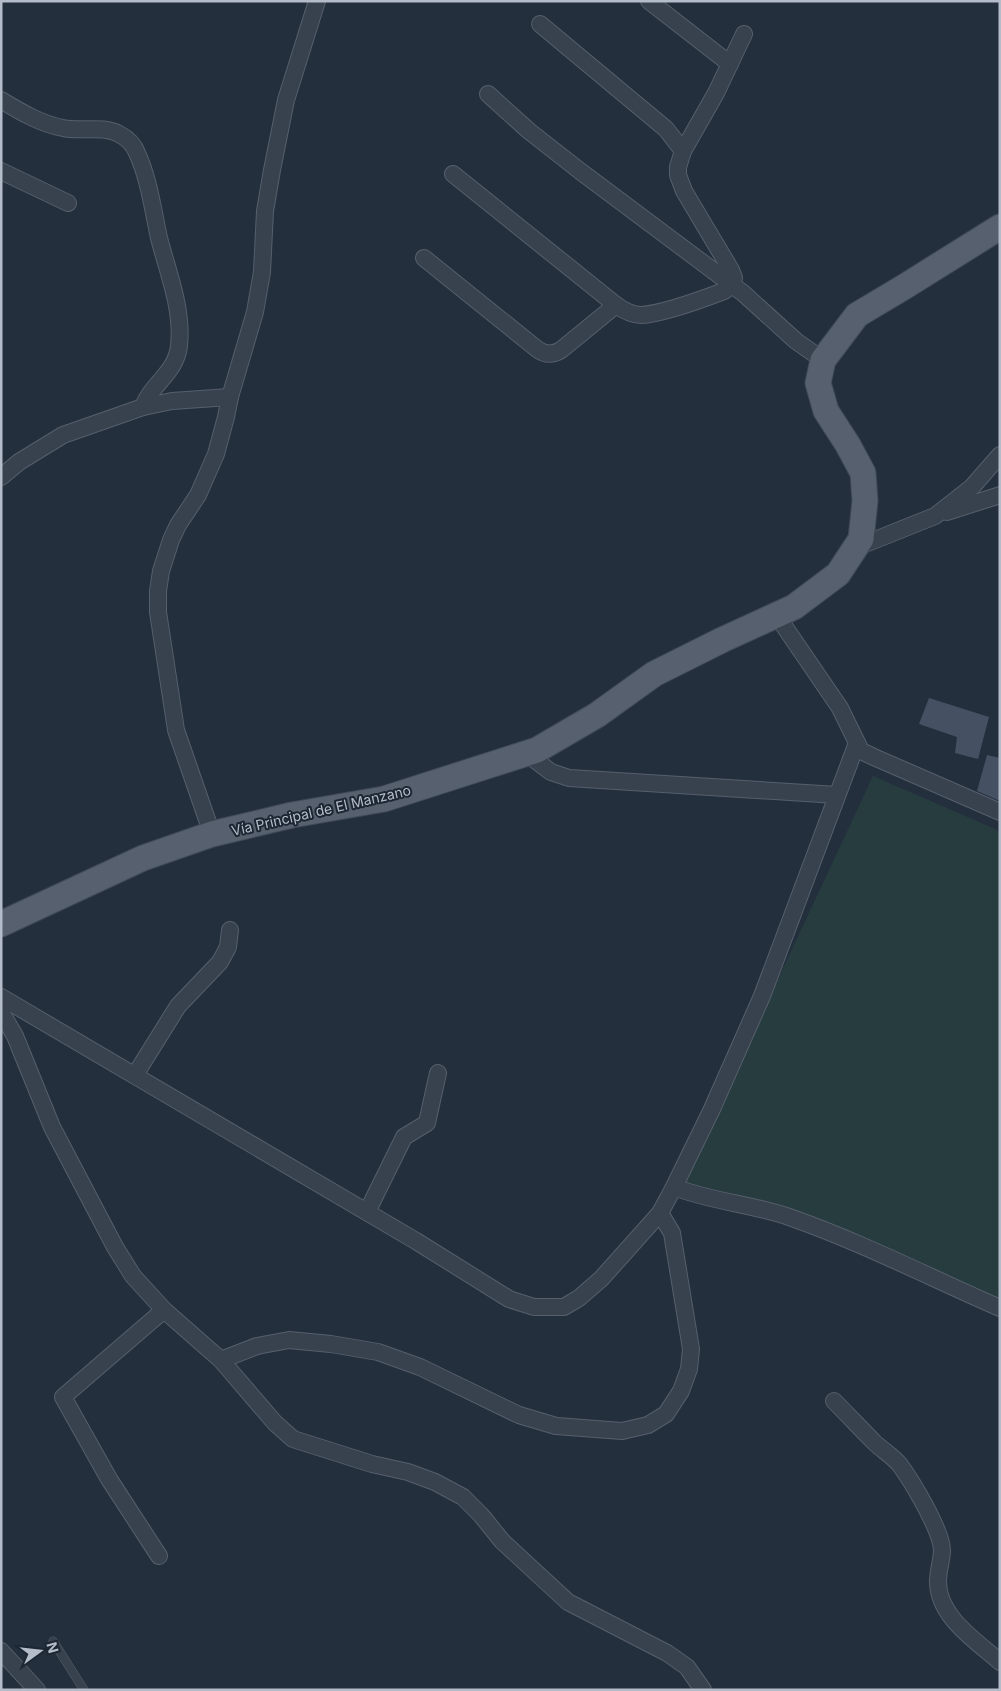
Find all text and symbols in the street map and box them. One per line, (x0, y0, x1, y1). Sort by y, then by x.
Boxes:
street label: Vía Principal de El Manzano (230, 781, 412, 839)
north arrow (15, 1626, 65, 1676)
text: N (43, 1640, 63, 1655)

